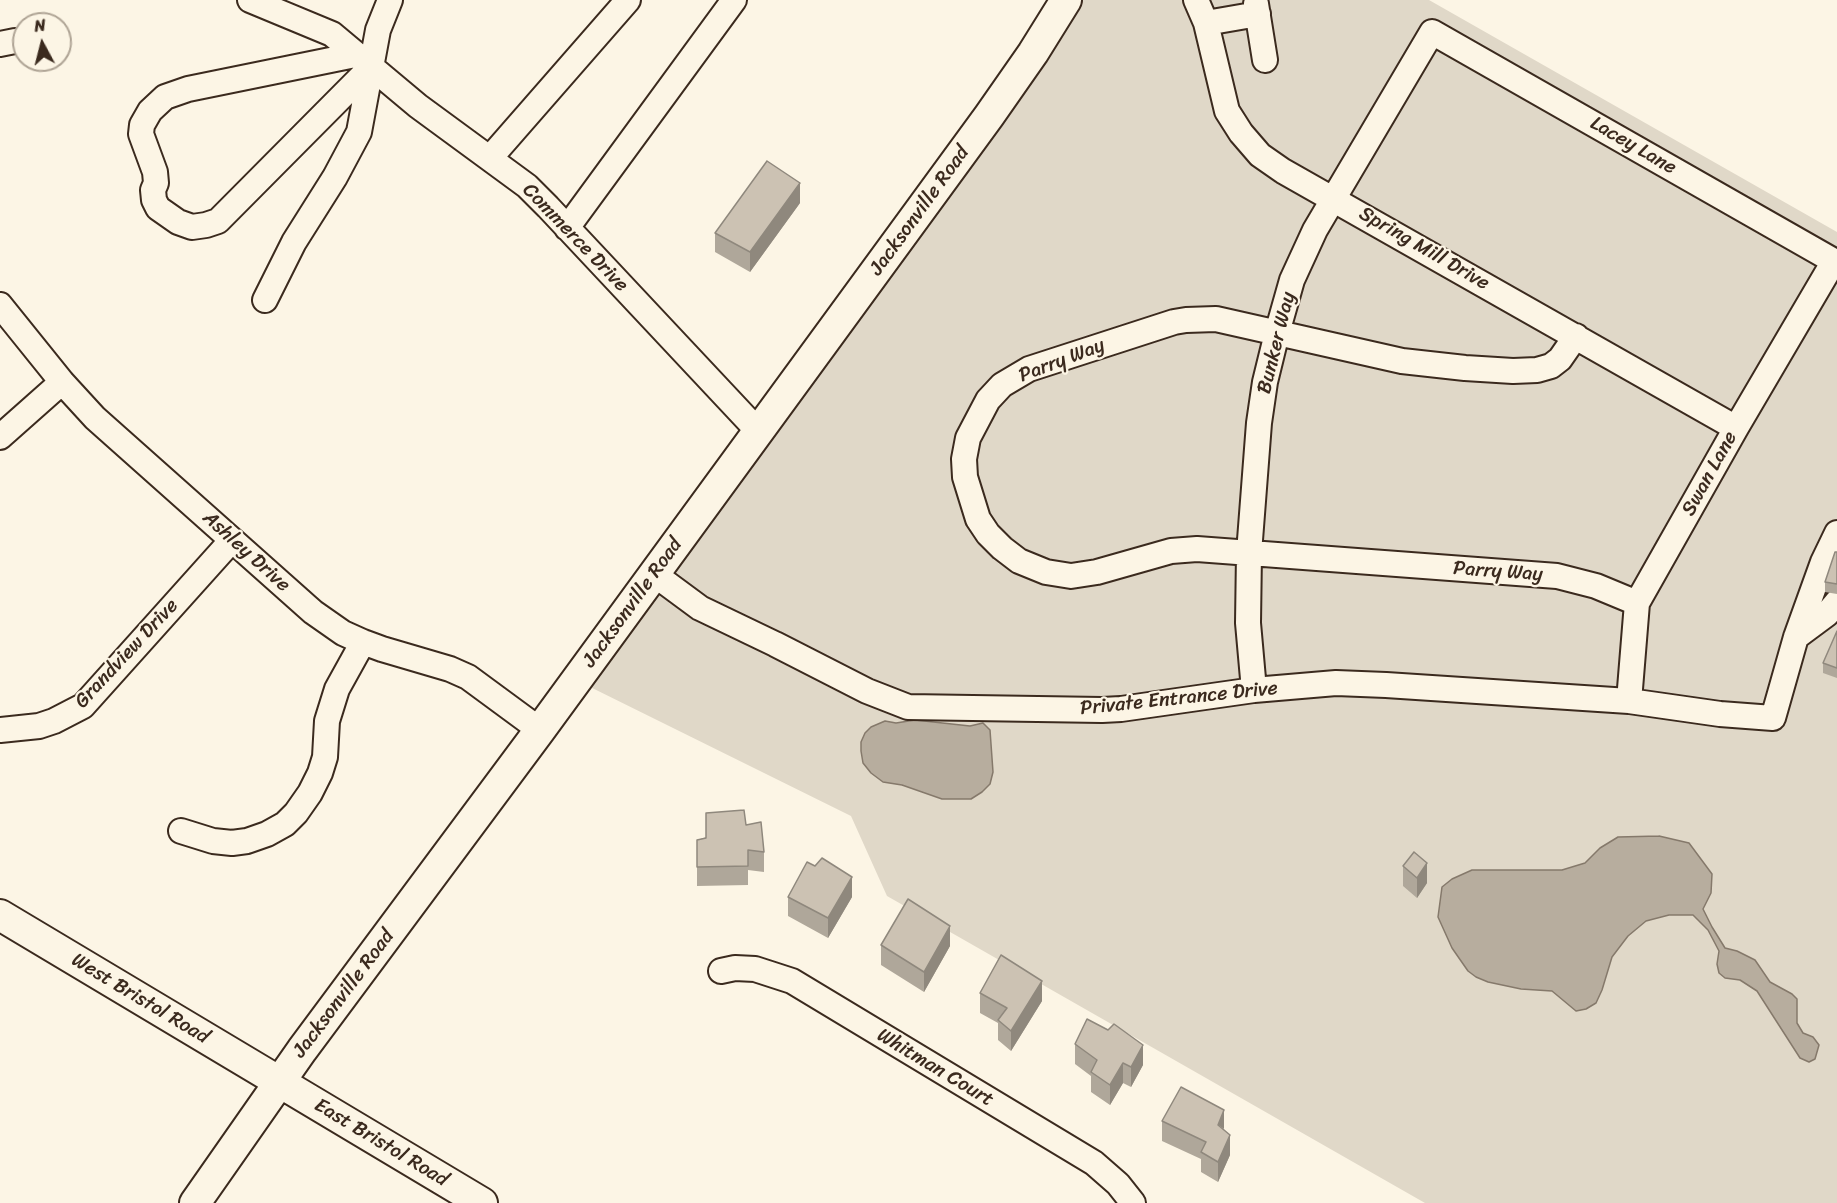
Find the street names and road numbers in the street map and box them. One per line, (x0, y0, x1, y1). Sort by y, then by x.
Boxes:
street label: Lacey Lane (1586, 112, 1680, 180)
street label: Jacksonville Road (865, 142, 975, 280)
street label: Commerce Drive (517, 179, 633, 297)
street label: Spring Mill Drive (1354, 202, 1494, 296)
street label: Bunker Way (1253, 290, 1301, 396)
street label: Parry Way (1016, 334, 1108, 388)
street label: Swan Lane (1677, 428, 1743, 520)
street label: Ashley Drive (197, 506, 295, 598)
street label: Jacksonville Road (578, 534, 688, 672)
street label: Parry Way (1452, 557, 1544, 587)
street label: Grandview Drive (70, 594, 184, 714)
street label: Private Entrance Drive (1079, 677, 1279, 721)
street label: Jacksonville Road (288, 925, 400, 1063)
street label: West Bristol Road (67, 948, 213, 1050)
street label: Whitman Court (872, 1024, 998, 1112)
street label: East Bristol Road (310, 1094, 452, 1192)

